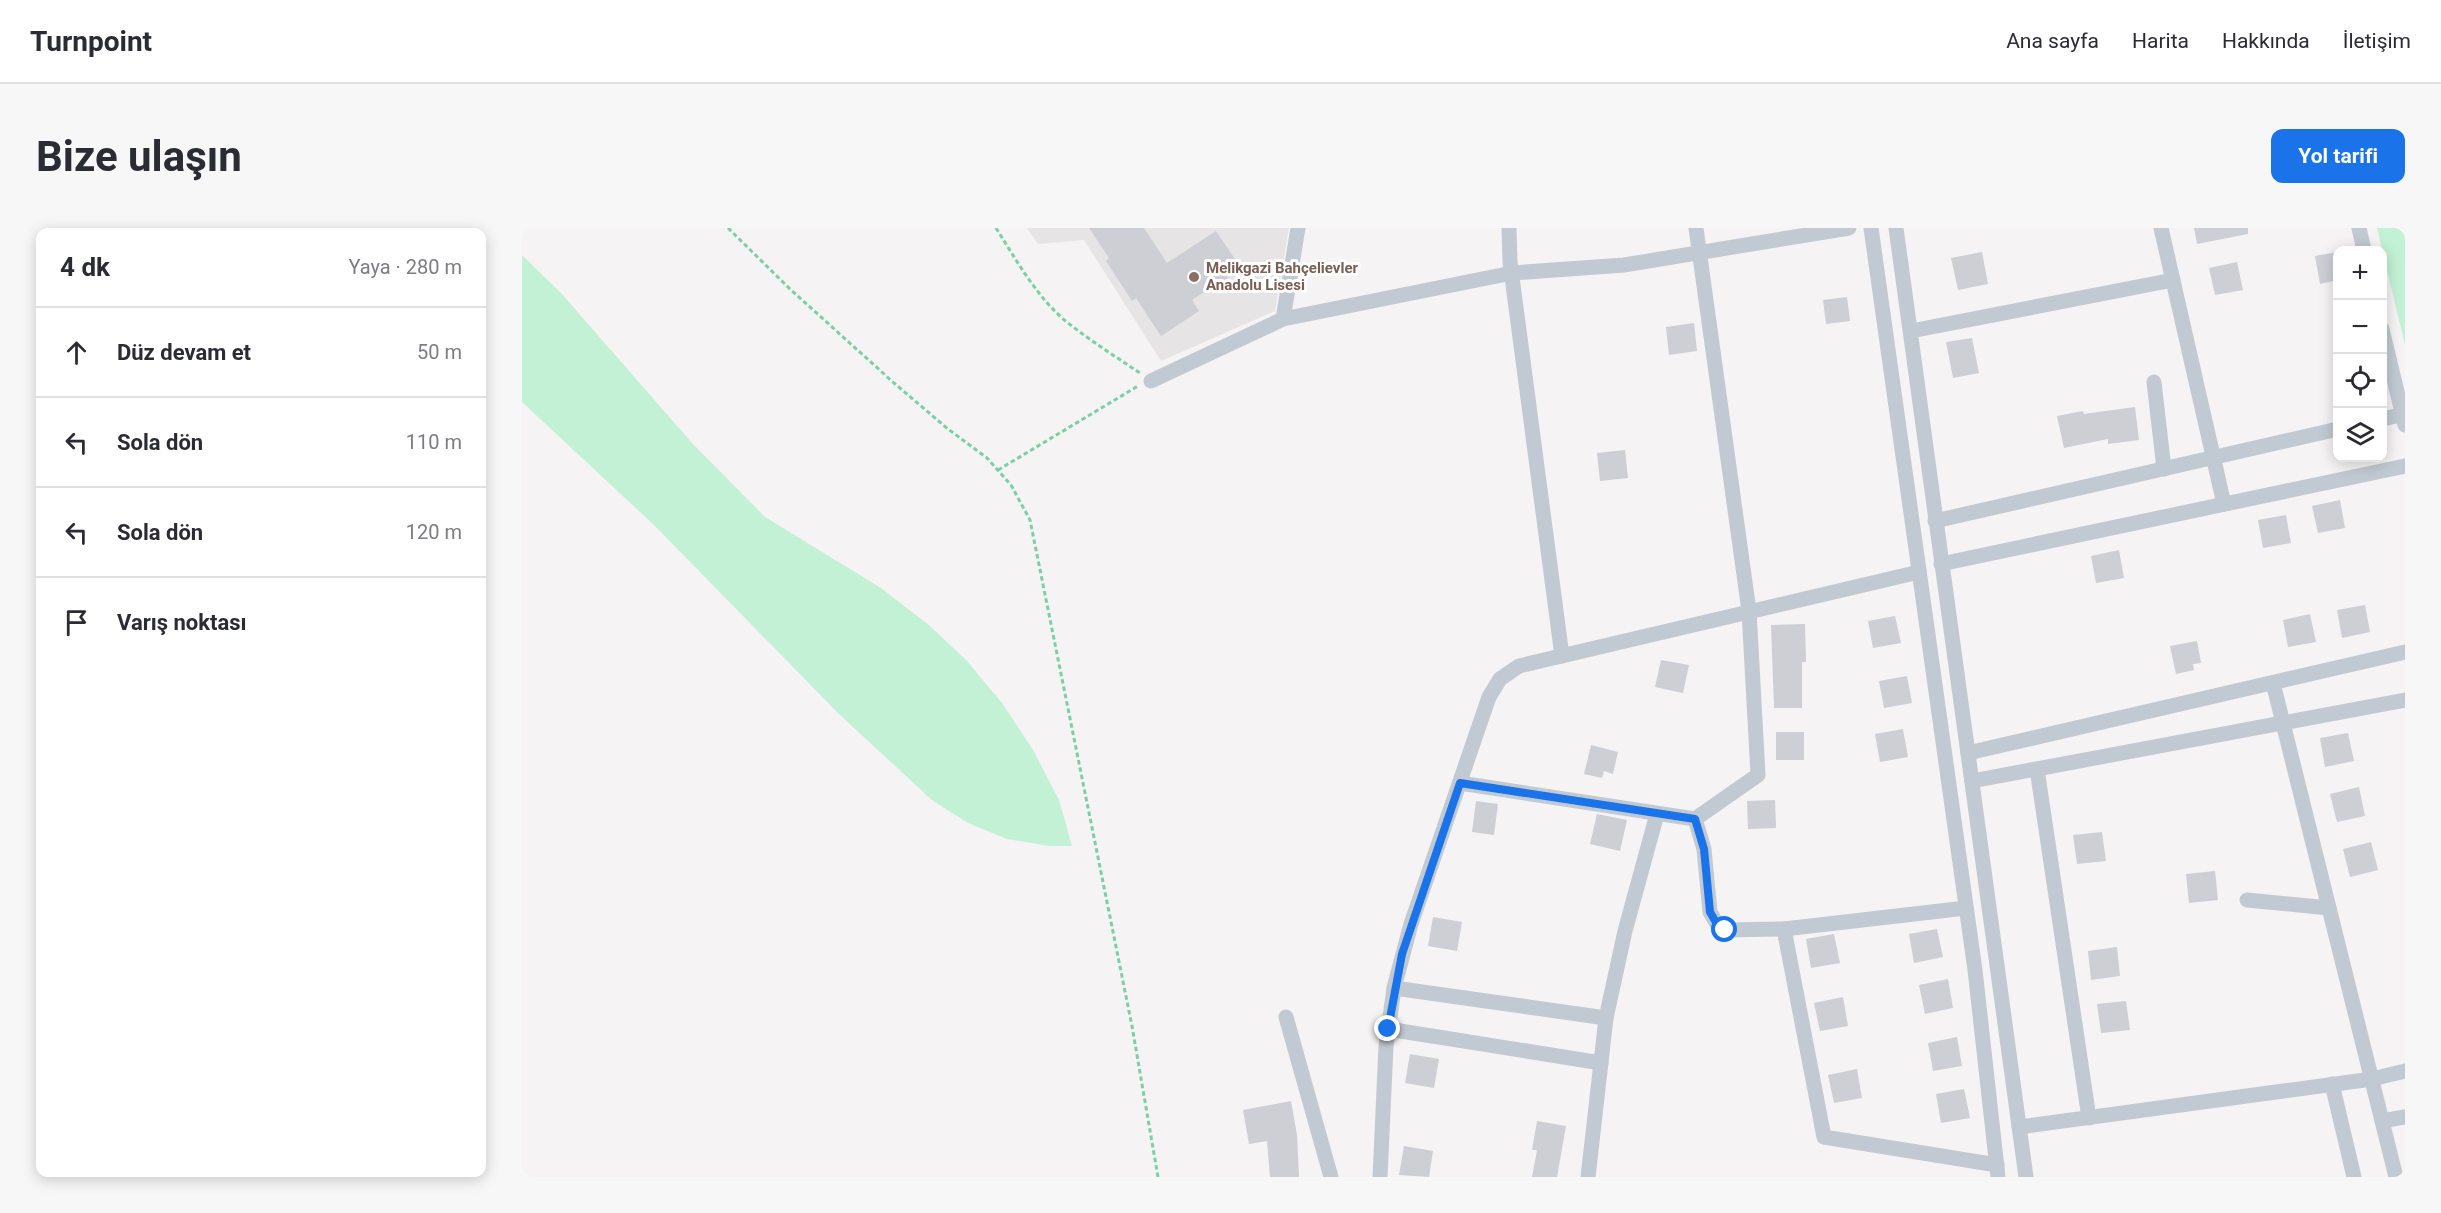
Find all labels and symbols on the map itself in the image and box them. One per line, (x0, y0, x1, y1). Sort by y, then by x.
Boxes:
place label: Melikgazi Bahçelievler Anadolu Lisesi (1206, 259, 1358, 294)
marker: Melikgazi Bahçelievler Anadolu Lisesi (1187, 270, 1201, 284)
route start (1711, 916, 1737, 942)
route end (1374, 1015, 1400, 1041)

